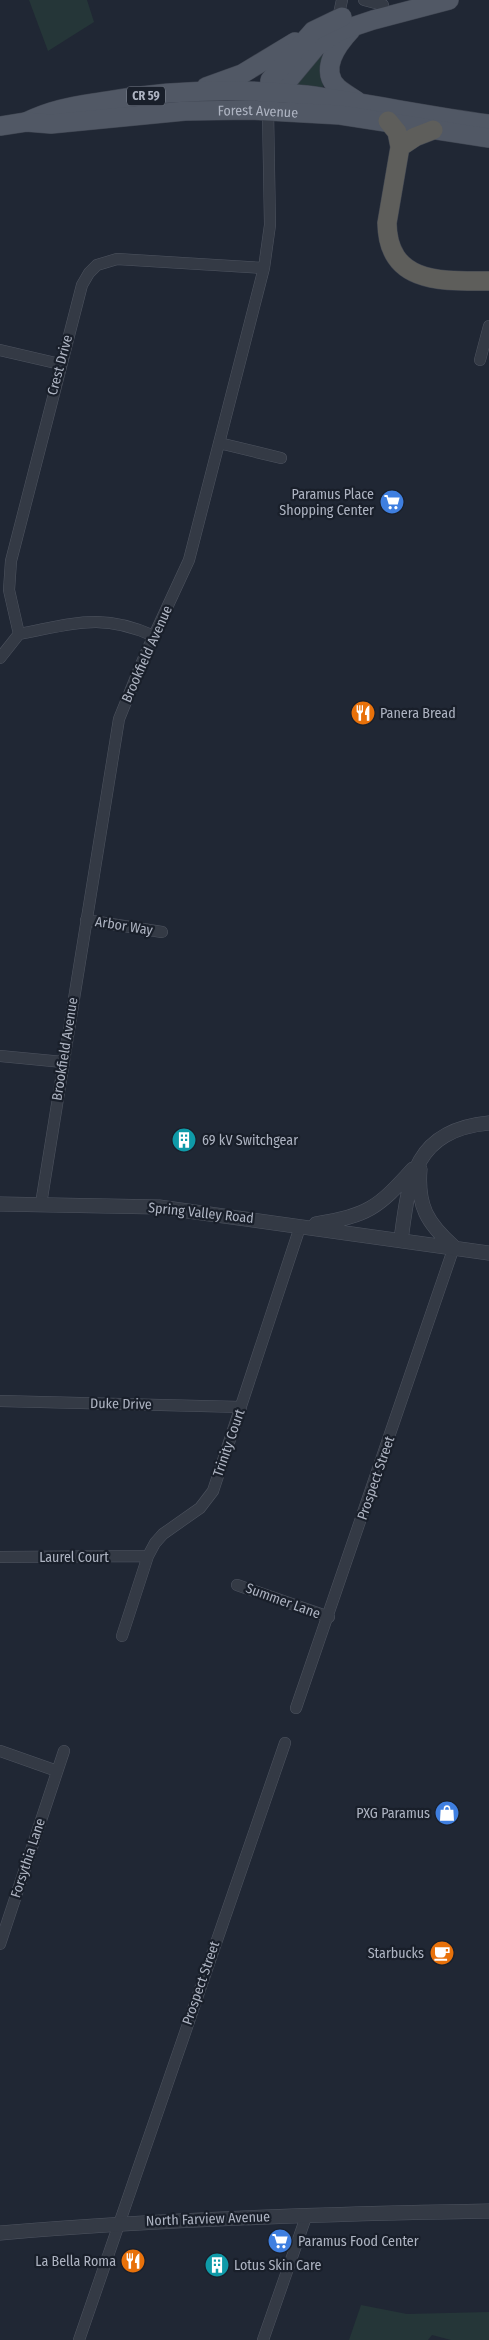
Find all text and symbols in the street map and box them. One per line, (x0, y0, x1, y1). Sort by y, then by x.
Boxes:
road number: CR 59 (127, 86, 165, 105)
street label: Forest Avenue (218, 101, 299, 121)
street label: Crest Drive (44, 333, 76, 397)
place label: Paramus Place Shopping Center (279, 486, 374, 519)
supermarket icon: Paramus Place Shopping Center (379, 489, 405, 515)
street label: Brookfield Avenue (118, 603, 176, 705)
restaurant icon: Panera Bread (350, 700, 376, 726)
place label: Panera Bread (380, 705, 456, 722)
street label: Arbor Way (94, 913, 155, 939)
street label: Brookfield Avenue (48, 996, 82, 1102)
building icon: 69 kV Switchgear (171, 1127, 197, 1153)
place label: 69 kV Switchgear (202, 1132, 298, 1149)
street label: Spring Valley Road (147, 1199, 255, 1227)
street label: Duke Drive (90, 1395, 152, 1413)
street label: Trinity Court (209, 1407, 249, 1479)
street label: Prospect Street (354, 1433, 398, 1522)
street label: Laurel Court (39, 1549, 109, 1566)
street label: Summer Lane (243, 1580, 323, 1622)
shop icon: PXG Paramus (434, 1800, 460, 1826)
place label: PXG Paramus (356, 1805, 430, 1822)
street label: Forsythia Lane (7, 1816, 49, 1900)
street label: Prospect Street (179, 1938, 223, 2027)
cafe icon: Starbucks (429, 1940, 455, 1966)
place label: Starbucks (368, 1945, 424, 1962)
street label: North Farview Avenue (146, 2208, 270, 2230)
supermarket icon: Paramus Food Center (267, 2228, 293, 2254)
place label: Paramus Food Center (298, 2233, 419, 2250)
restaurant icon: La Bella Roma (120, 2248, 146, 2274)
building icon: Lotus Skin Care (204, 2252, 230, 2278)
place label: La Bella Roma (35, 2253, 116, 2270)
place label: Lotus Skin Care (234, 2257, 321, 2274)

